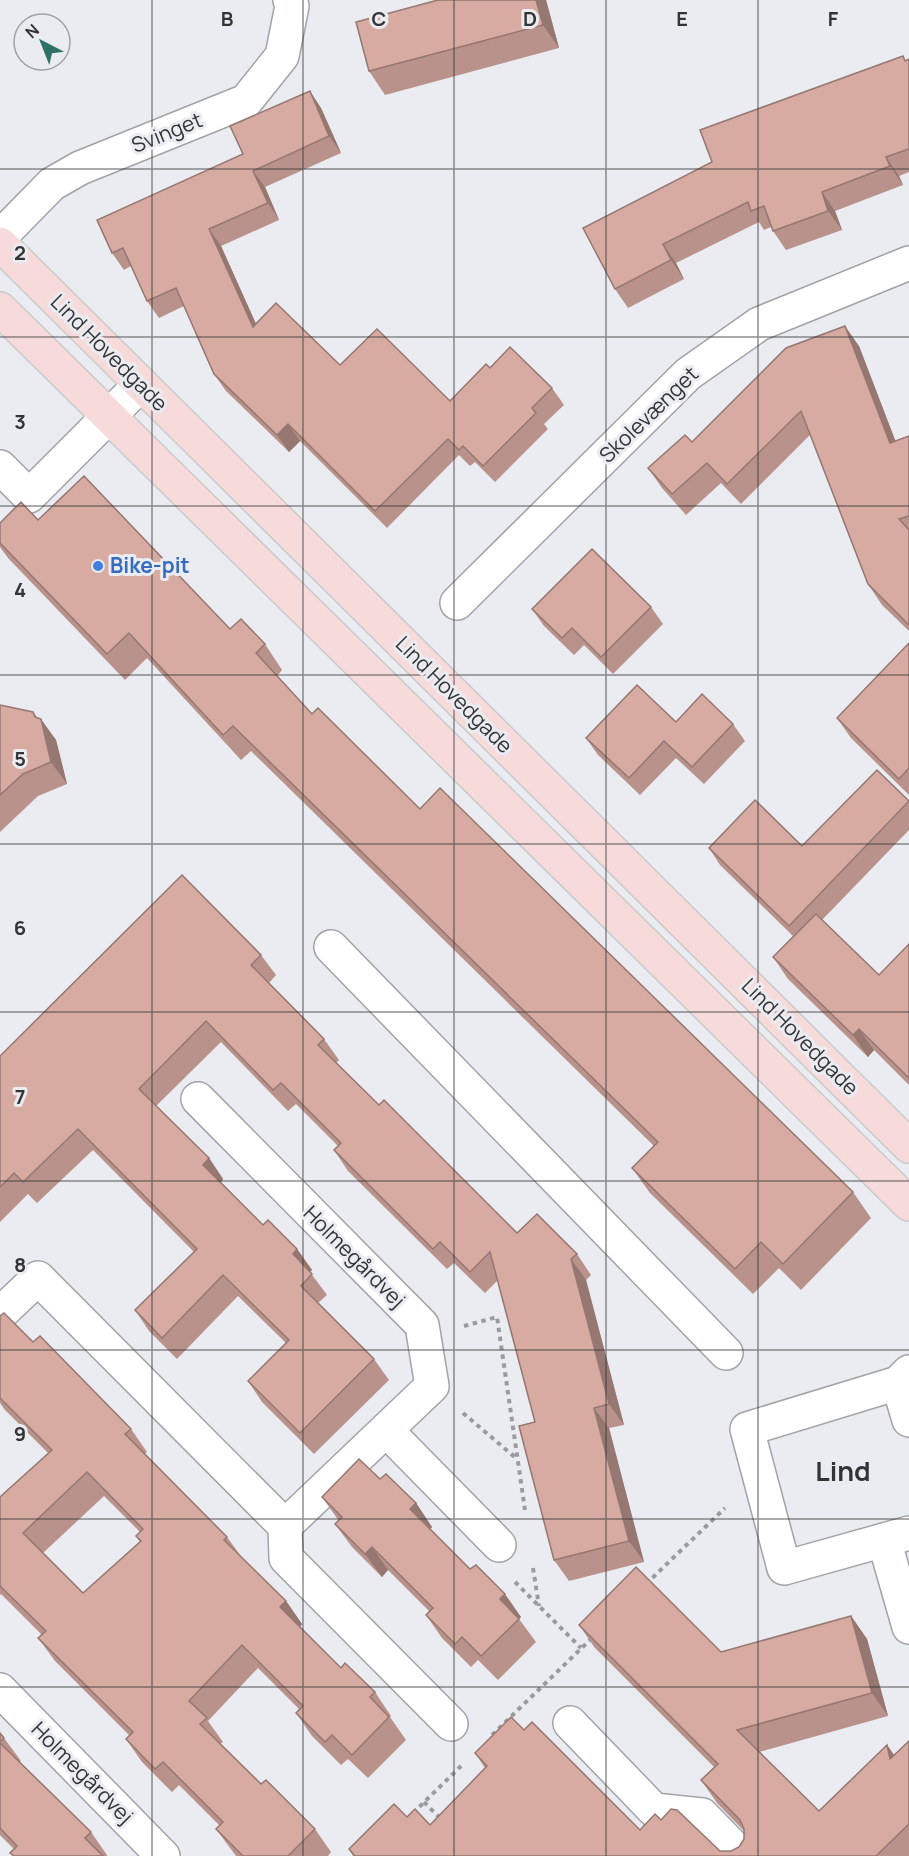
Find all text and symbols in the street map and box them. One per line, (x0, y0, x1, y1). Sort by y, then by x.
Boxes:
text: B (221, 5, 234, 32)
text: C (372, 5, 386, 32)
text: D (523, 5, 537, 32)
text: E (676, 5, 688, 32)
text: F (828, 5, 839, 32)
north arrow (12, 12, 72, 72)
text: N (20, 19, 44, 43)
street label: Svinget (127, 105, 206, 159)
text: 2 (14, 239, 26, 266)
street label: Lind Hovedgade (45, 288, 174, 417)
street label: Skolevænget (593, 360, 704, 469)
text: 3 (14, 408, 26, 435)
place label: Bike-pit (110, 551, 190, 579)
marker: Bike-pit (91, 559, 105, 573)
text: 4 (14, 576, 26, 603)
street label: Lind Hovedgade (390, 630, 519, 759)
text: 5 (14, 745, 26, 772)
text: 6 (14, 914, 26, 941)
street label: Lind Hovedgade (736, 972, 865, 1101)
text: 7 (15, 1083, 25, 1110)
street label: Holmegårdvej (298, 1199, 412, 1313)
text: 8 (14, 1251, 26, 1278)
text: 9 (14, 1420, 26, 1447)
district label: Lind (815, 1452, 871, 1489)
street label: Holmegårdvej (26, 1715, 140, 1829)

